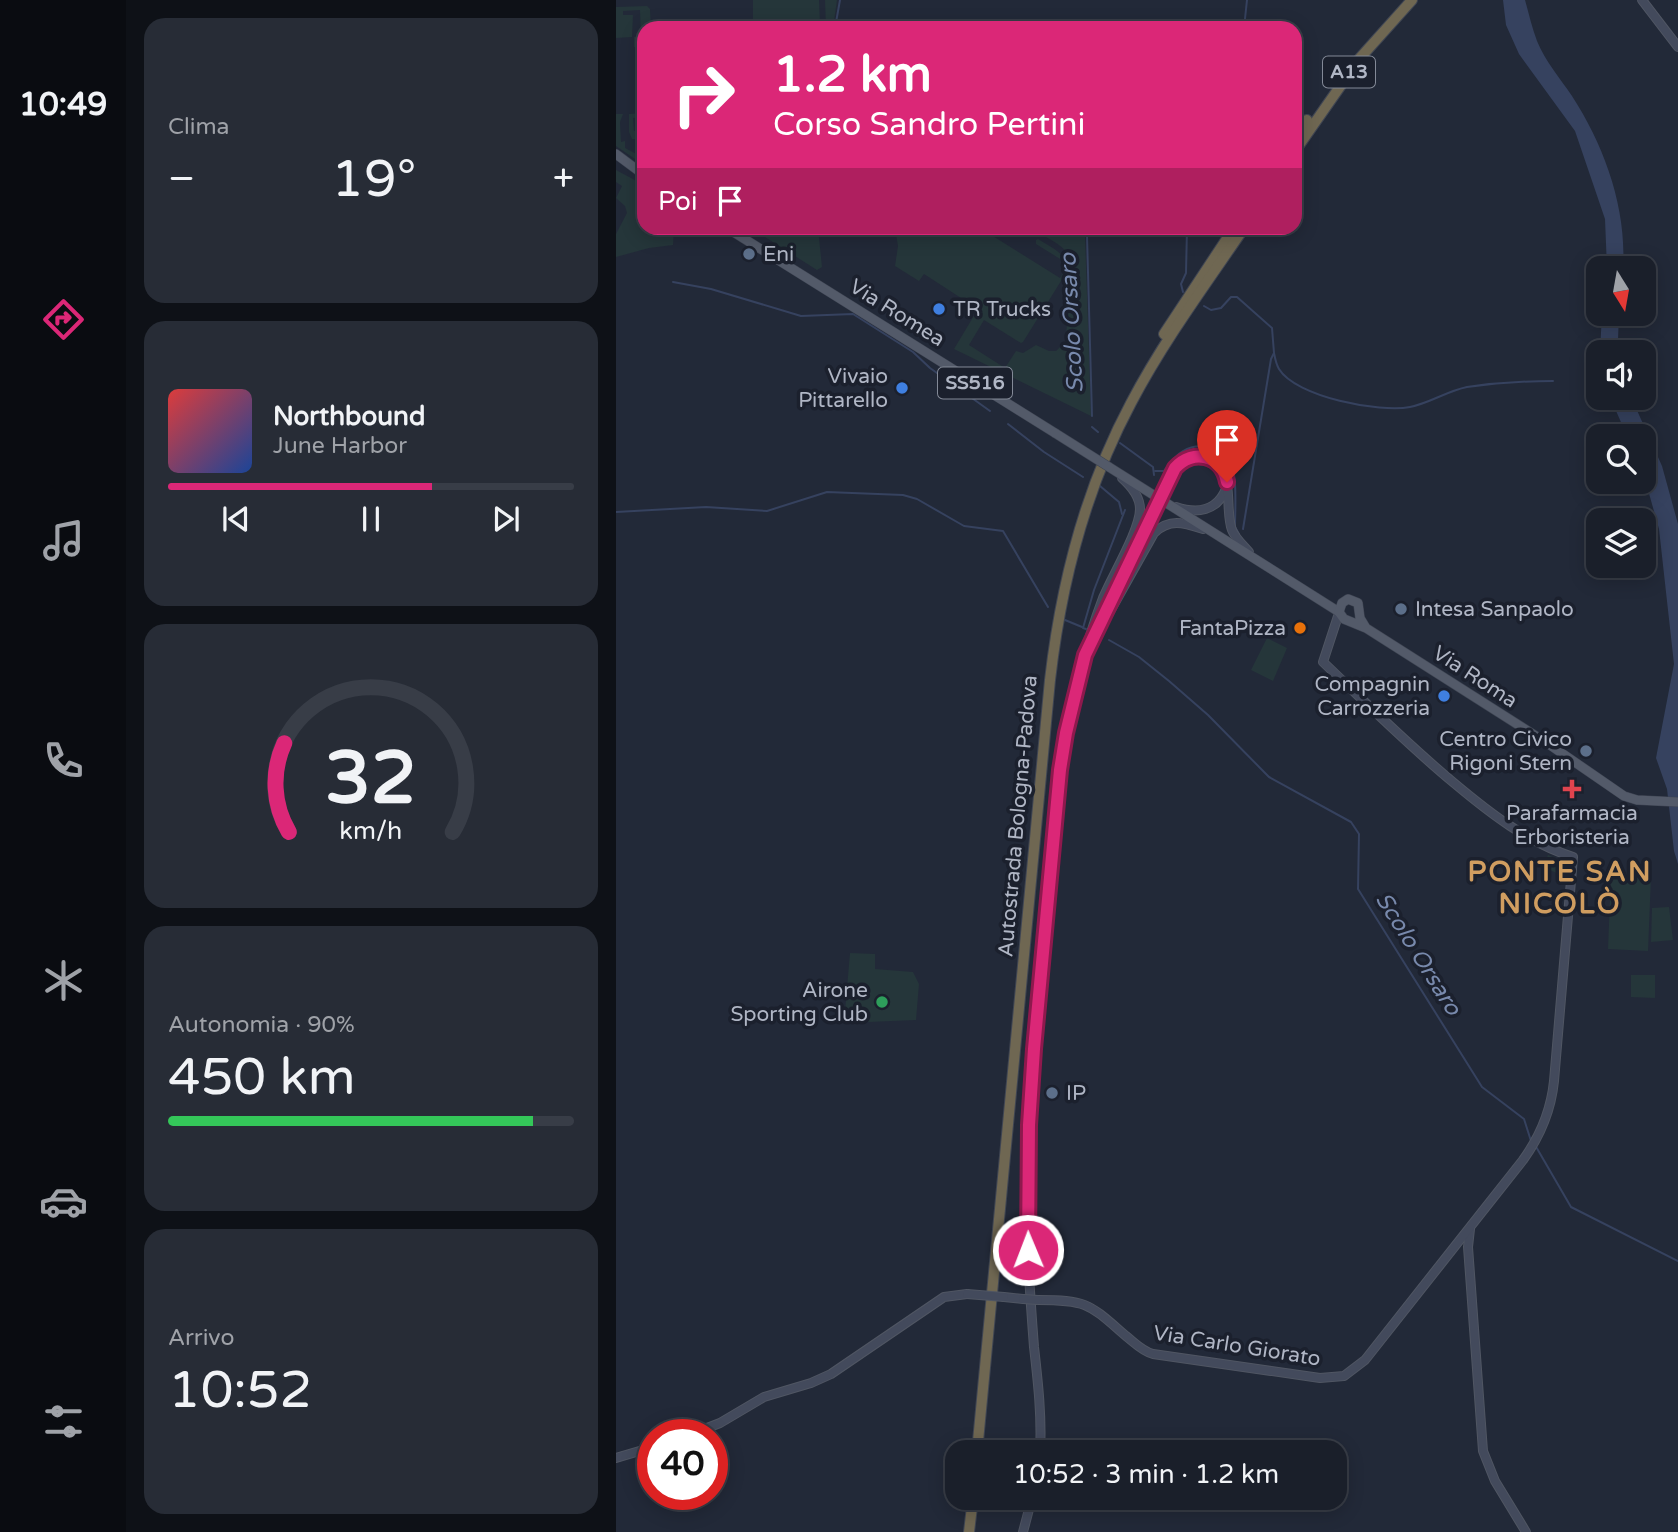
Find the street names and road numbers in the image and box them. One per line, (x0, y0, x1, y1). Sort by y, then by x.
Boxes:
road number: A13 (1323, 57, 1375, 88)
street label: Via Romea (845, 274, 949, 352)
road number: SS516 (938, 368, 1012, 398)
street label: Via Roma (1428, 640, 1522, 714)
street label: Autostrada Bologna-Padova (993, 674, 1043, 958)
street label: Via Carlo Giorato (1152, 1320, 1322, 1372)

